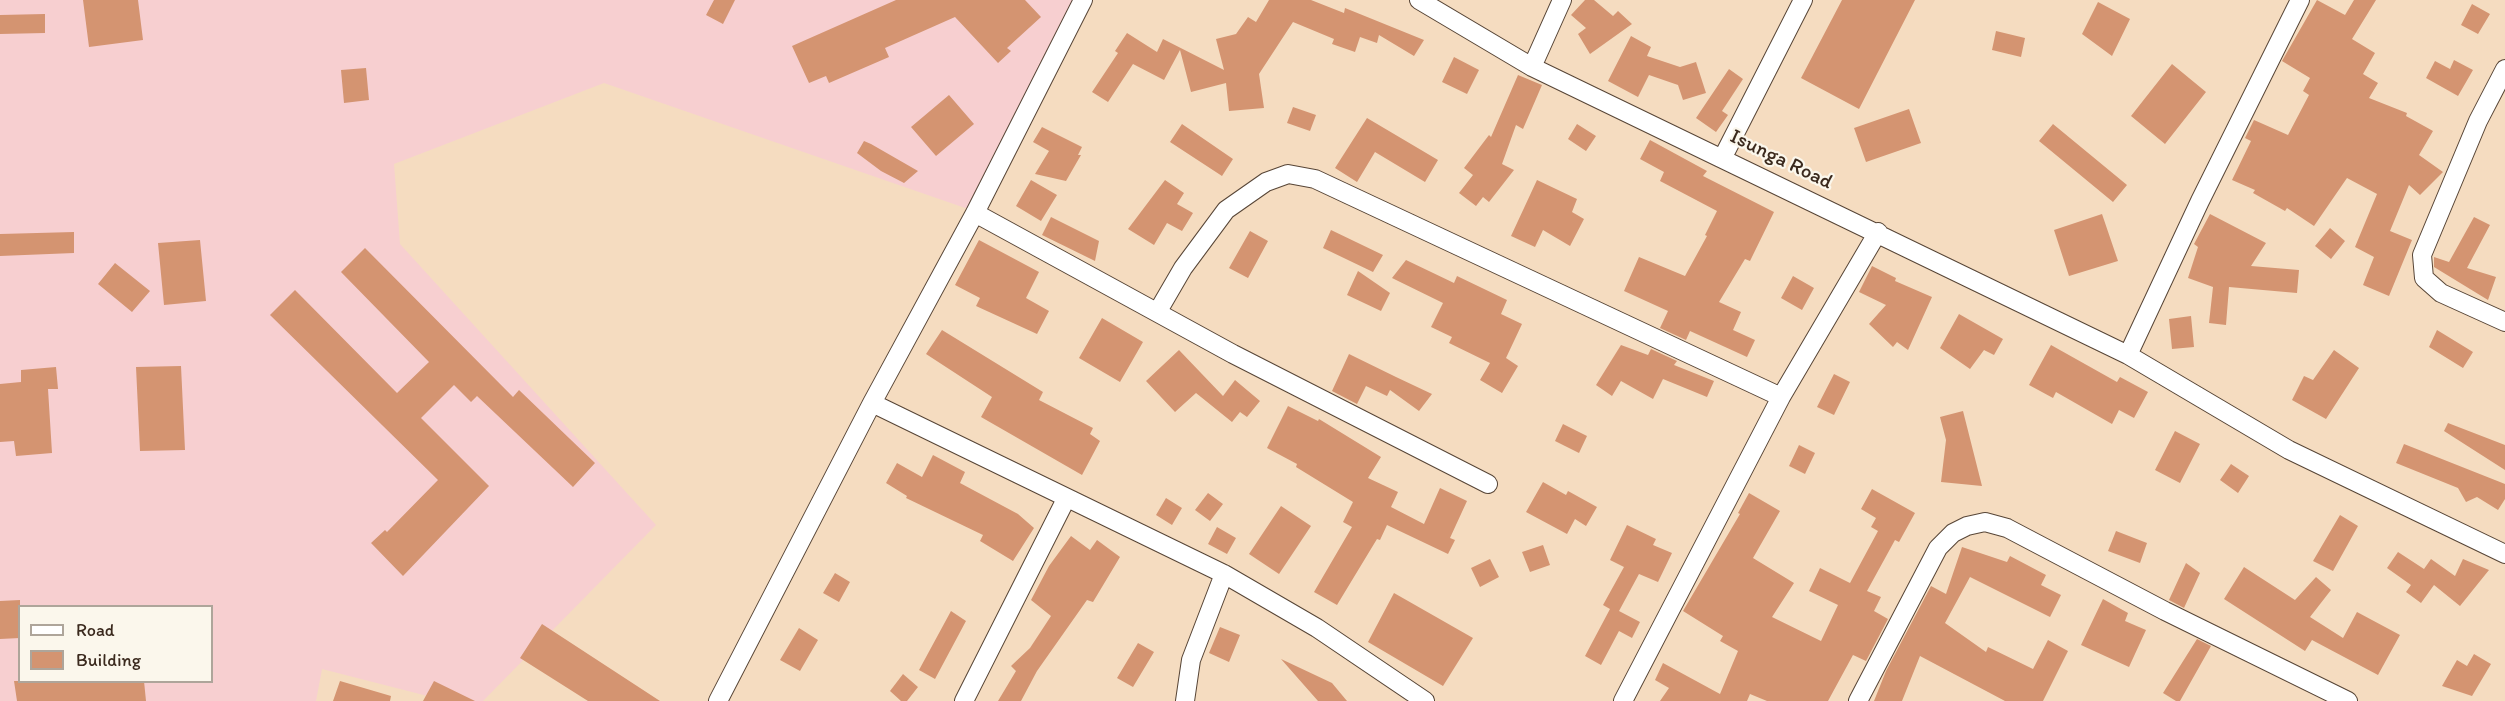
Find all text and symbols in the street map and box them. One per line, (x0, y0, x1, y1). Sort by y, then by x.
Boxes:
street label: Isunga Road (1726, 124, 1836, 196)
legend (18, 605, 213, 683)
text: Road (76, 619, 115, 641)
text: Building (76, 649, 141, 671)

